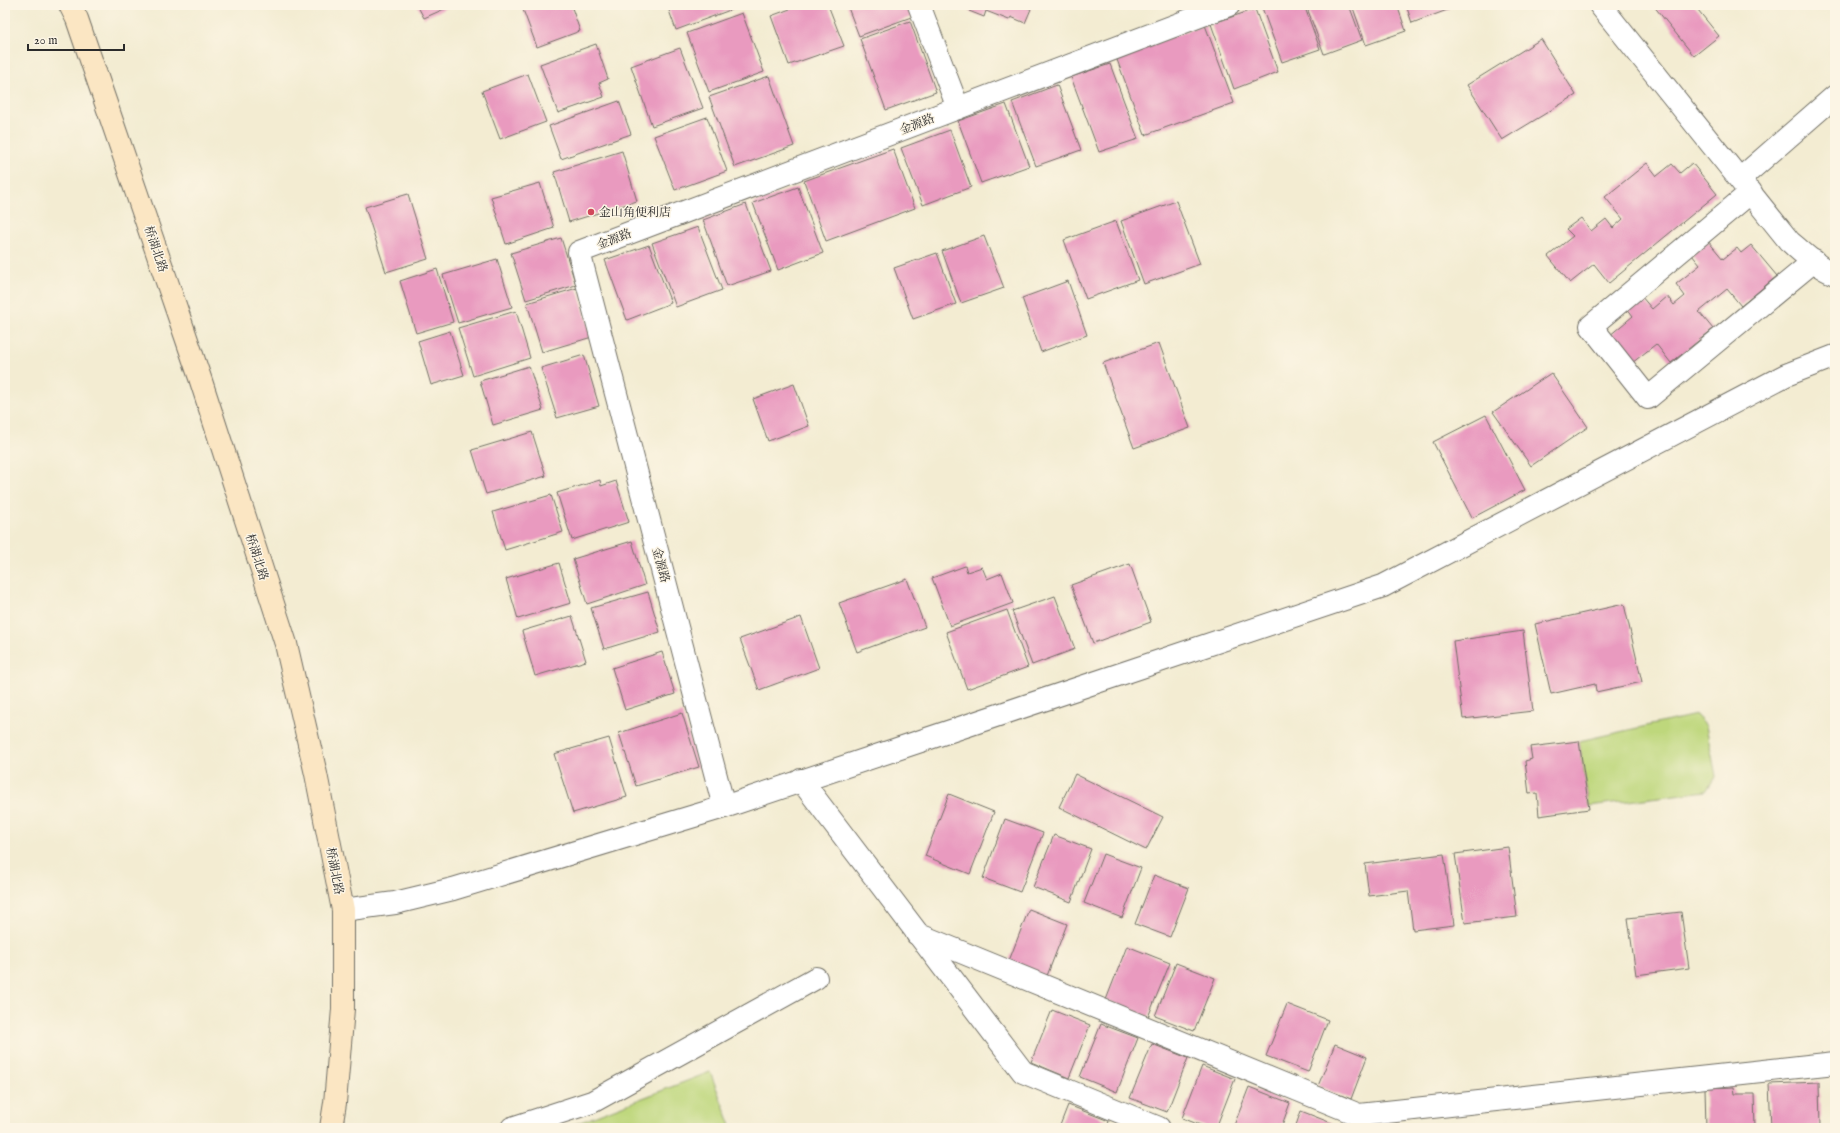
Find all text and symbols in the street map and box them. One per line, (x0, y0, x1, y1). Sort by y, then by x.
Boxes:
scale bar (28, 26, 124, 52)
text: 20 m (34, 33, 57, 48)
street label: 金源路 (898, 111, 937, 138)
place label: 金山角便利店 (599, 205, 671, 220)
marker: 金山角便利店 (586, 207, 596, 217)
street label: 桥湖北路 (141, 224, 170, 274)
street label: 金源路 (595, 226, 634, 253)
street label: 桥湖北路 (242, 532, 271, 582)
street label: 金源路 (649, 546, 672, 584)
street label: 桥湖北路 (323, 846, 346, 896)

